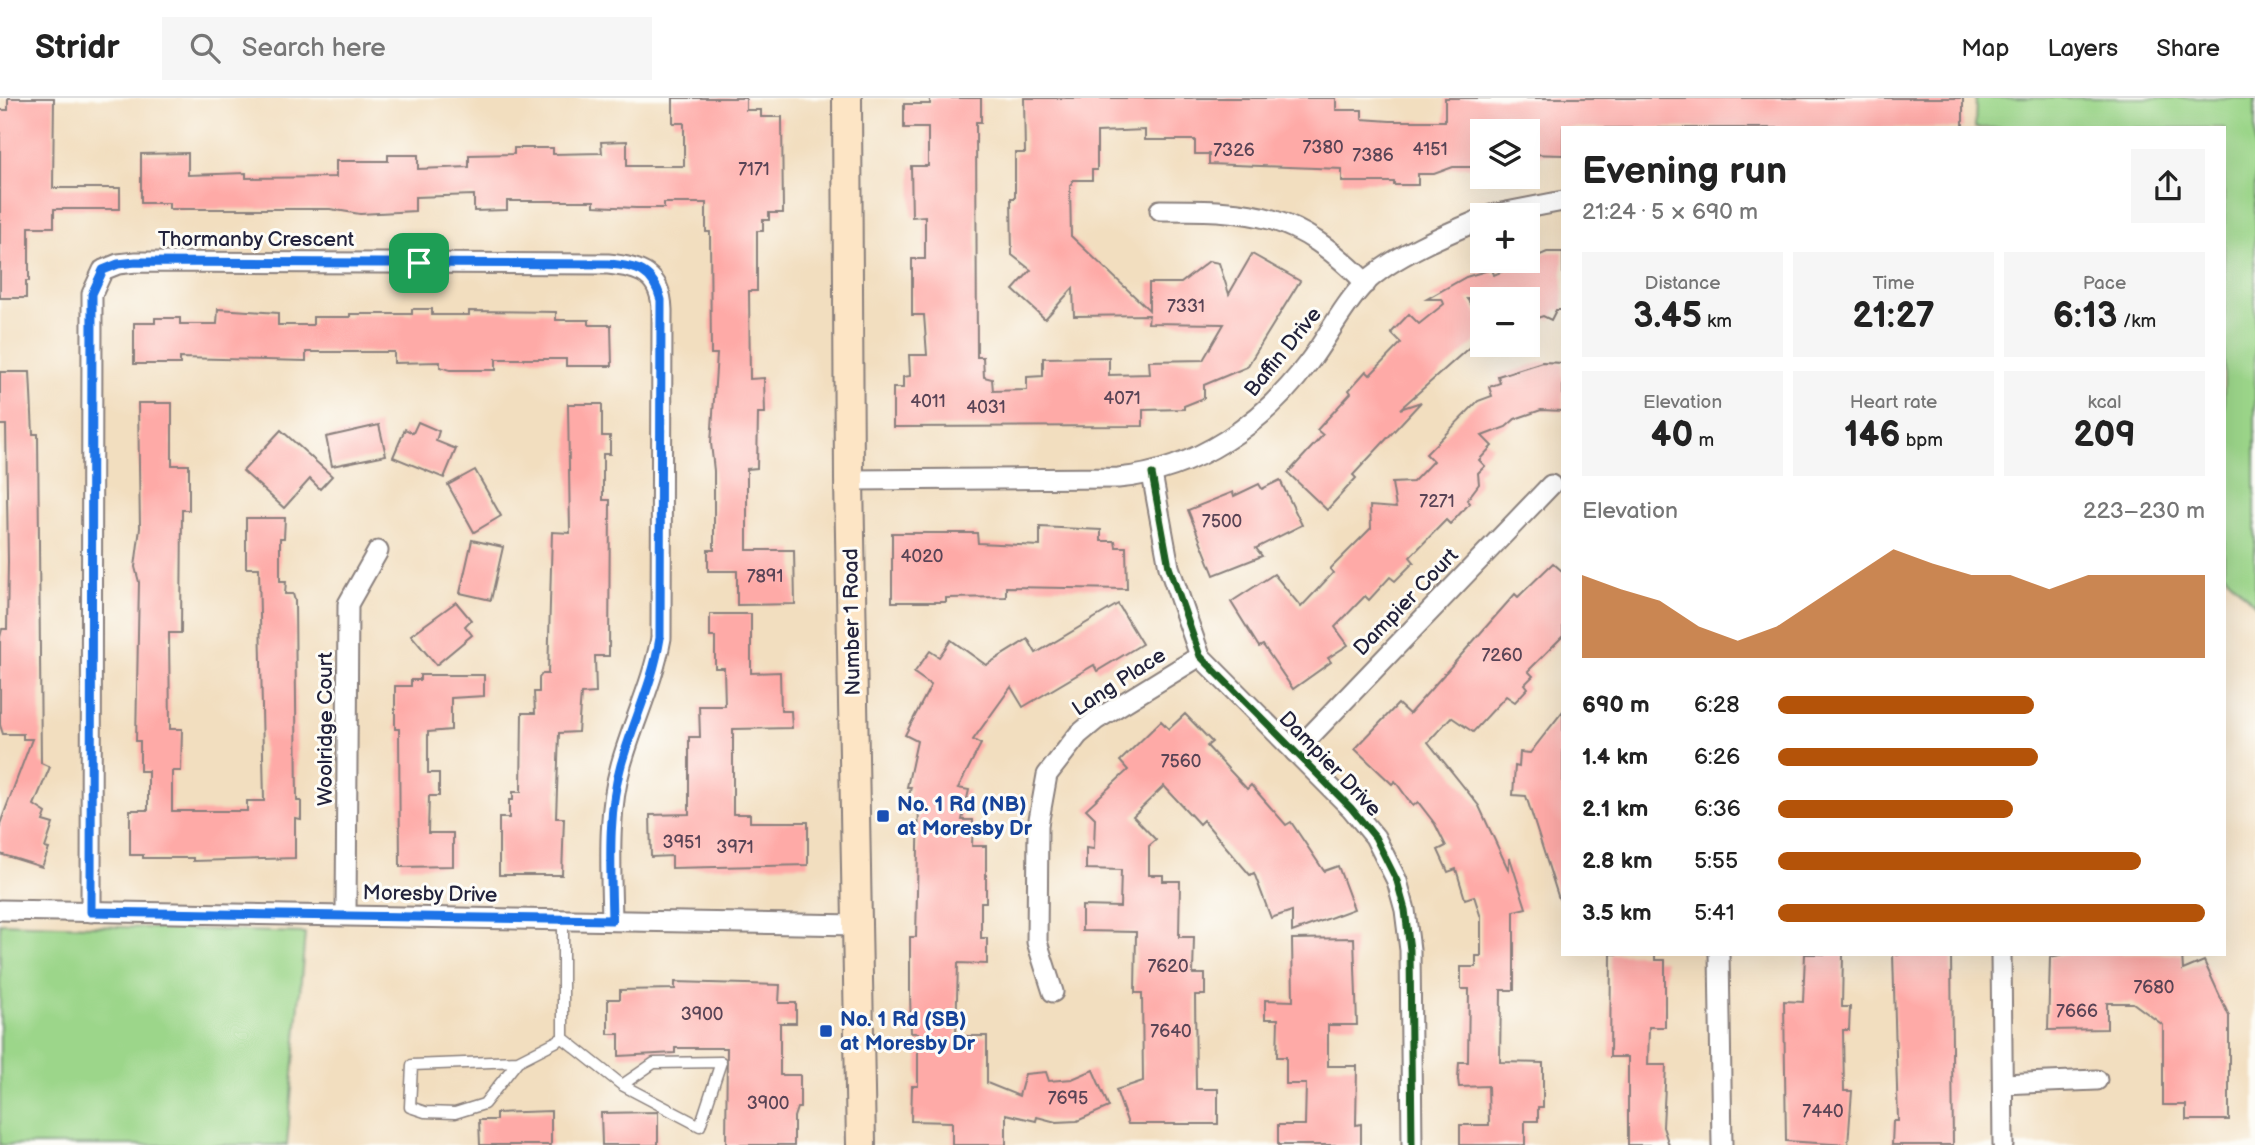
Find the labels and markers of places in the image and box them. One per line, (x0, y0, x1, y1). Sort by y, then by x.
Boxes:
pin (389, 233, 449, 293)
place label: No. 1 Rd (NB) at Moresby Dr (897, 792, 1033, 841)
marker: No. 1 Rd (NB) at Moresby Dr (875, 808, 891, 824)
place label: No. 1 Rd (SB) at Moresby Dr (840, 1007, 976, 1056)
marker: No. 1 Rd (SB) at Moresby Dr (818, 1023, 834, 1039)

